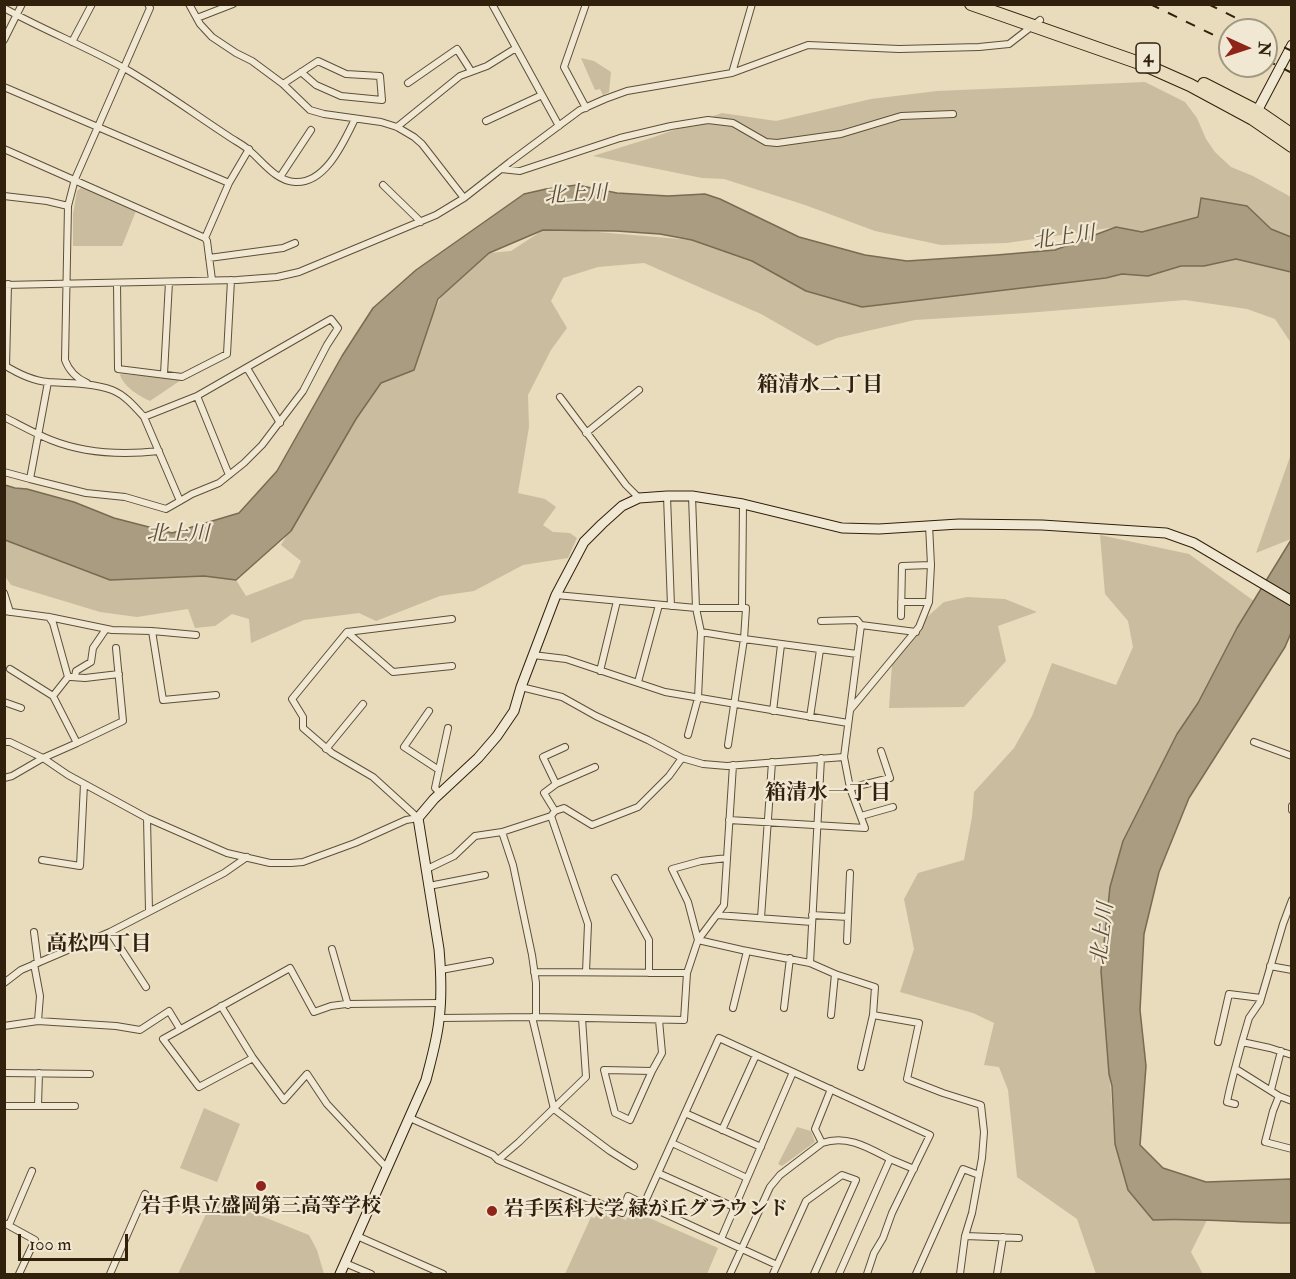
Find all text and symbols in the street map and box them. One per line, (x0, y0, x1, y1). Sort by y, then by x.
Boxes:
north arrow (1218, 18, 1278, 78)
text: N (1254, 41, 1274, 57)
road number: 4 (1136, 43, 1160, 73)
water label: 北上川 (544, 182, 608, 210)
water label: 北上川 (1031, 222, 1097, 256)
district label: 箱清水二丁目 (757, 373, 883, 399)
water label: 北上川 (147, 522, 209, 548)
district label: 箱清水一丁目 (765, 781, 891, 807)
water label: 北上川 (1088, 901, 1120, 967)
district label: 高松四丁目 (47, 932, 151, 958)
marker: 岩手県立盛岡第三高等学校 (254, 1179, 268, 1193)
place label: 岩手県立盛岡第三高等学校 (141, 1196, 381, 1220)
place label: 岩手医科大学 緑が丘グラウンド (504, 1199, 788, 1223)
marker: 岩手医科大学 緑が丘グラウンド (485, 1204, 499, 1218)
scale bar (21, 1222, 130, 1260)
text: 100 m (29, 1233, 72, 1256)

